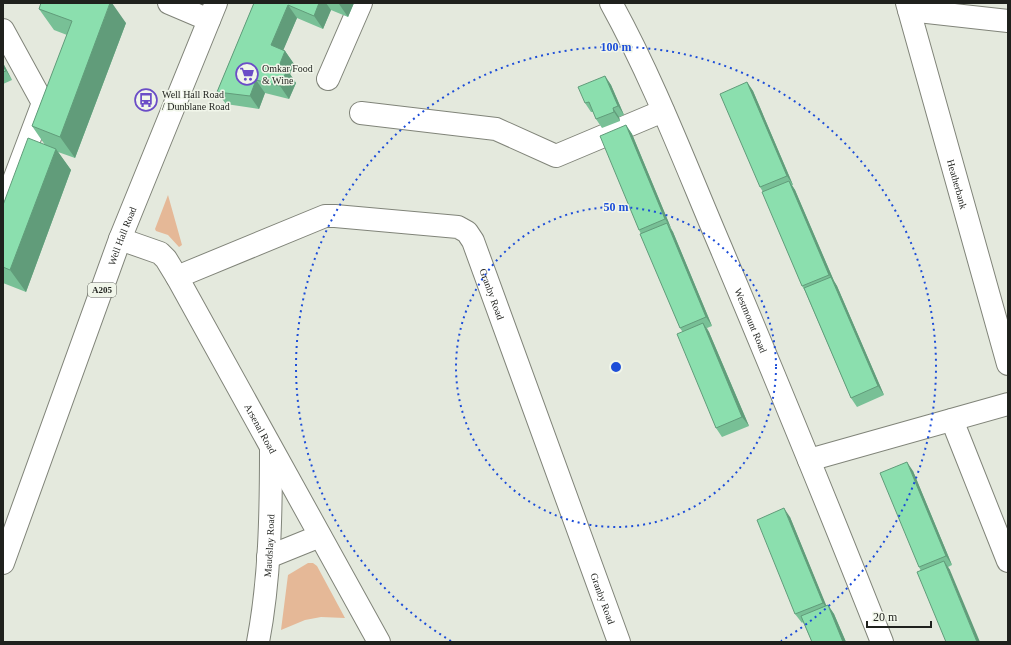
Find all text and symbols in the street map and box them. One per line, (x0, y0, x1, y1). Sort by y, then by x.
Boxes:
text: 100 m (601, 40, 632, 54)
supermarket icon: Omkar Food & Wine (234, 61, 260, 87)
place label: Omkar Food & Wine (262, 63, 313, 86)
bus stop icon: Well Hall Road / Dunblane Road (133, 87, 159, 113)
place label: Well Hall Road / Dunblane Road (162, 89, 230, 112)
street label: Heatherbank (945, 158, 970, 210)
text: 50 m (604, 200, 629, 214)
street label: Well Hall Road (105, 205, 138, 267)
street label: Granby Road (478, 267, 507, 321)
road number: A205 (88, 283, 116, 297)
street label: Westmount Road (733, 286, 770, 354)
centre of rings (609, 360, 623, 374)
street label: Arsenal Road (243, 402, 279, 455)
street label: Maudslay Road (261, 514, 276, 578)
street label: Granby Road (589, 571, 617, 625)
scale bar (867, 603, 931, 629)
text: 20 m (873, 610, 898, 624)

